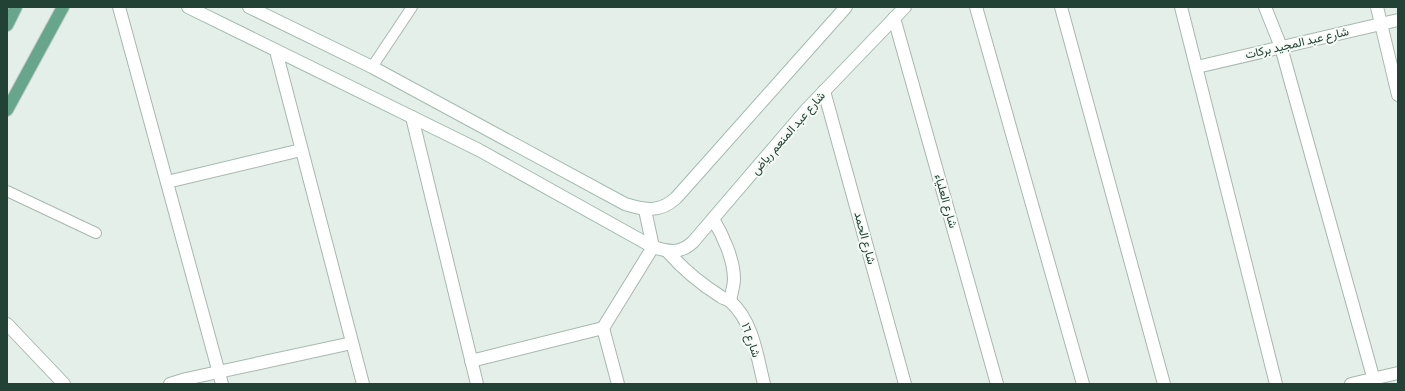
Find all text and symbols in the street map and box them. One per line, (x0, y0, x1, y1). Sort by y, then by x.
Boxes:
street label: شارع عبد المجيد بركات (1244, 23, 1351, 64)
street label: شارع عبد المنعم رياض (747, 88, 829, 179)
street label: شارع العلياء (930, 172, 961, 230)
street label: شارع الحمد (849, 210, 880, 266)
street label: شارع ١٦ (737, 320, 764, 360)

